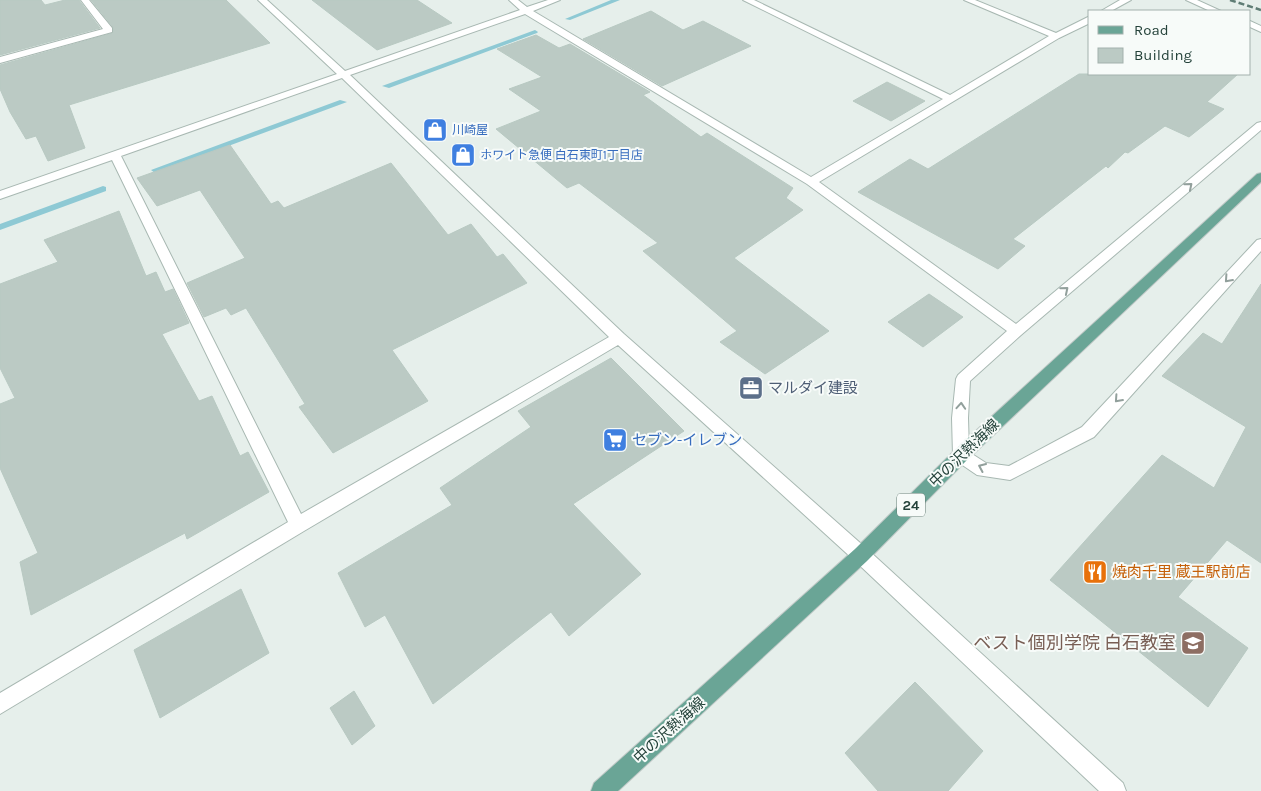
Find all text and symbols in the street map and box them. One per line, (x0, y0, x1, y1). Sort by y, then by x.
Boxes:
legend (1088, 10, 1251, 75)
text: Road (1134, 21, 1169, 39)
text: Building (1134, 46, 1192, 64)
shop icon: 川崎屋 (422, 117, 448, 143)
place label: 川崎屋 (452, 123, 488, 137)
shop icon: ホワイト急便 白石東町1丁目店 (450, 142, 476, 168)
place label: ホワイト急便 白石東町1丁目店 (480, 148, 643, 162)
one-way arrow (1184, 182, 1193, 191)
one-way arrow (1225, 273, 1234, 282)
one-way arrow (1059, 288, 1068, 296)
office icon: マルダイ建設 (738, 375, 764, 401)
place label: マルダイ建設 (768, 379, 858, 397)
one-way arrow (1115, 394, 1124, 403)
one-way arrow (955, 402, 966, 410)
street label: 中の沢熱海線 (925, 415, 1003, 491)
supermarket icon: セブン-イレブン (602, 427, 628, 453)
place label: セブン-イレブン (632, 431, 742, 449)
one-way arrow (978, 463, 987, 474)
road number: 24 (897, 494, 925, 516)
restaurant icon: 焼肉千里 蔵王駅前店 (1082, 559, 1108, 585)
place label: 焼肉千里 蔵王駅前店 (1112, 563, 1251, 581)
school or university icon: ベスト個別学院 白石教室 (1180, 630, 1206, 656)
place label: ベスト個別学院 白石教室 (973, 632, 1176, 654)
street label: 中の沢熱海線 (630, 693, 708, 767)

